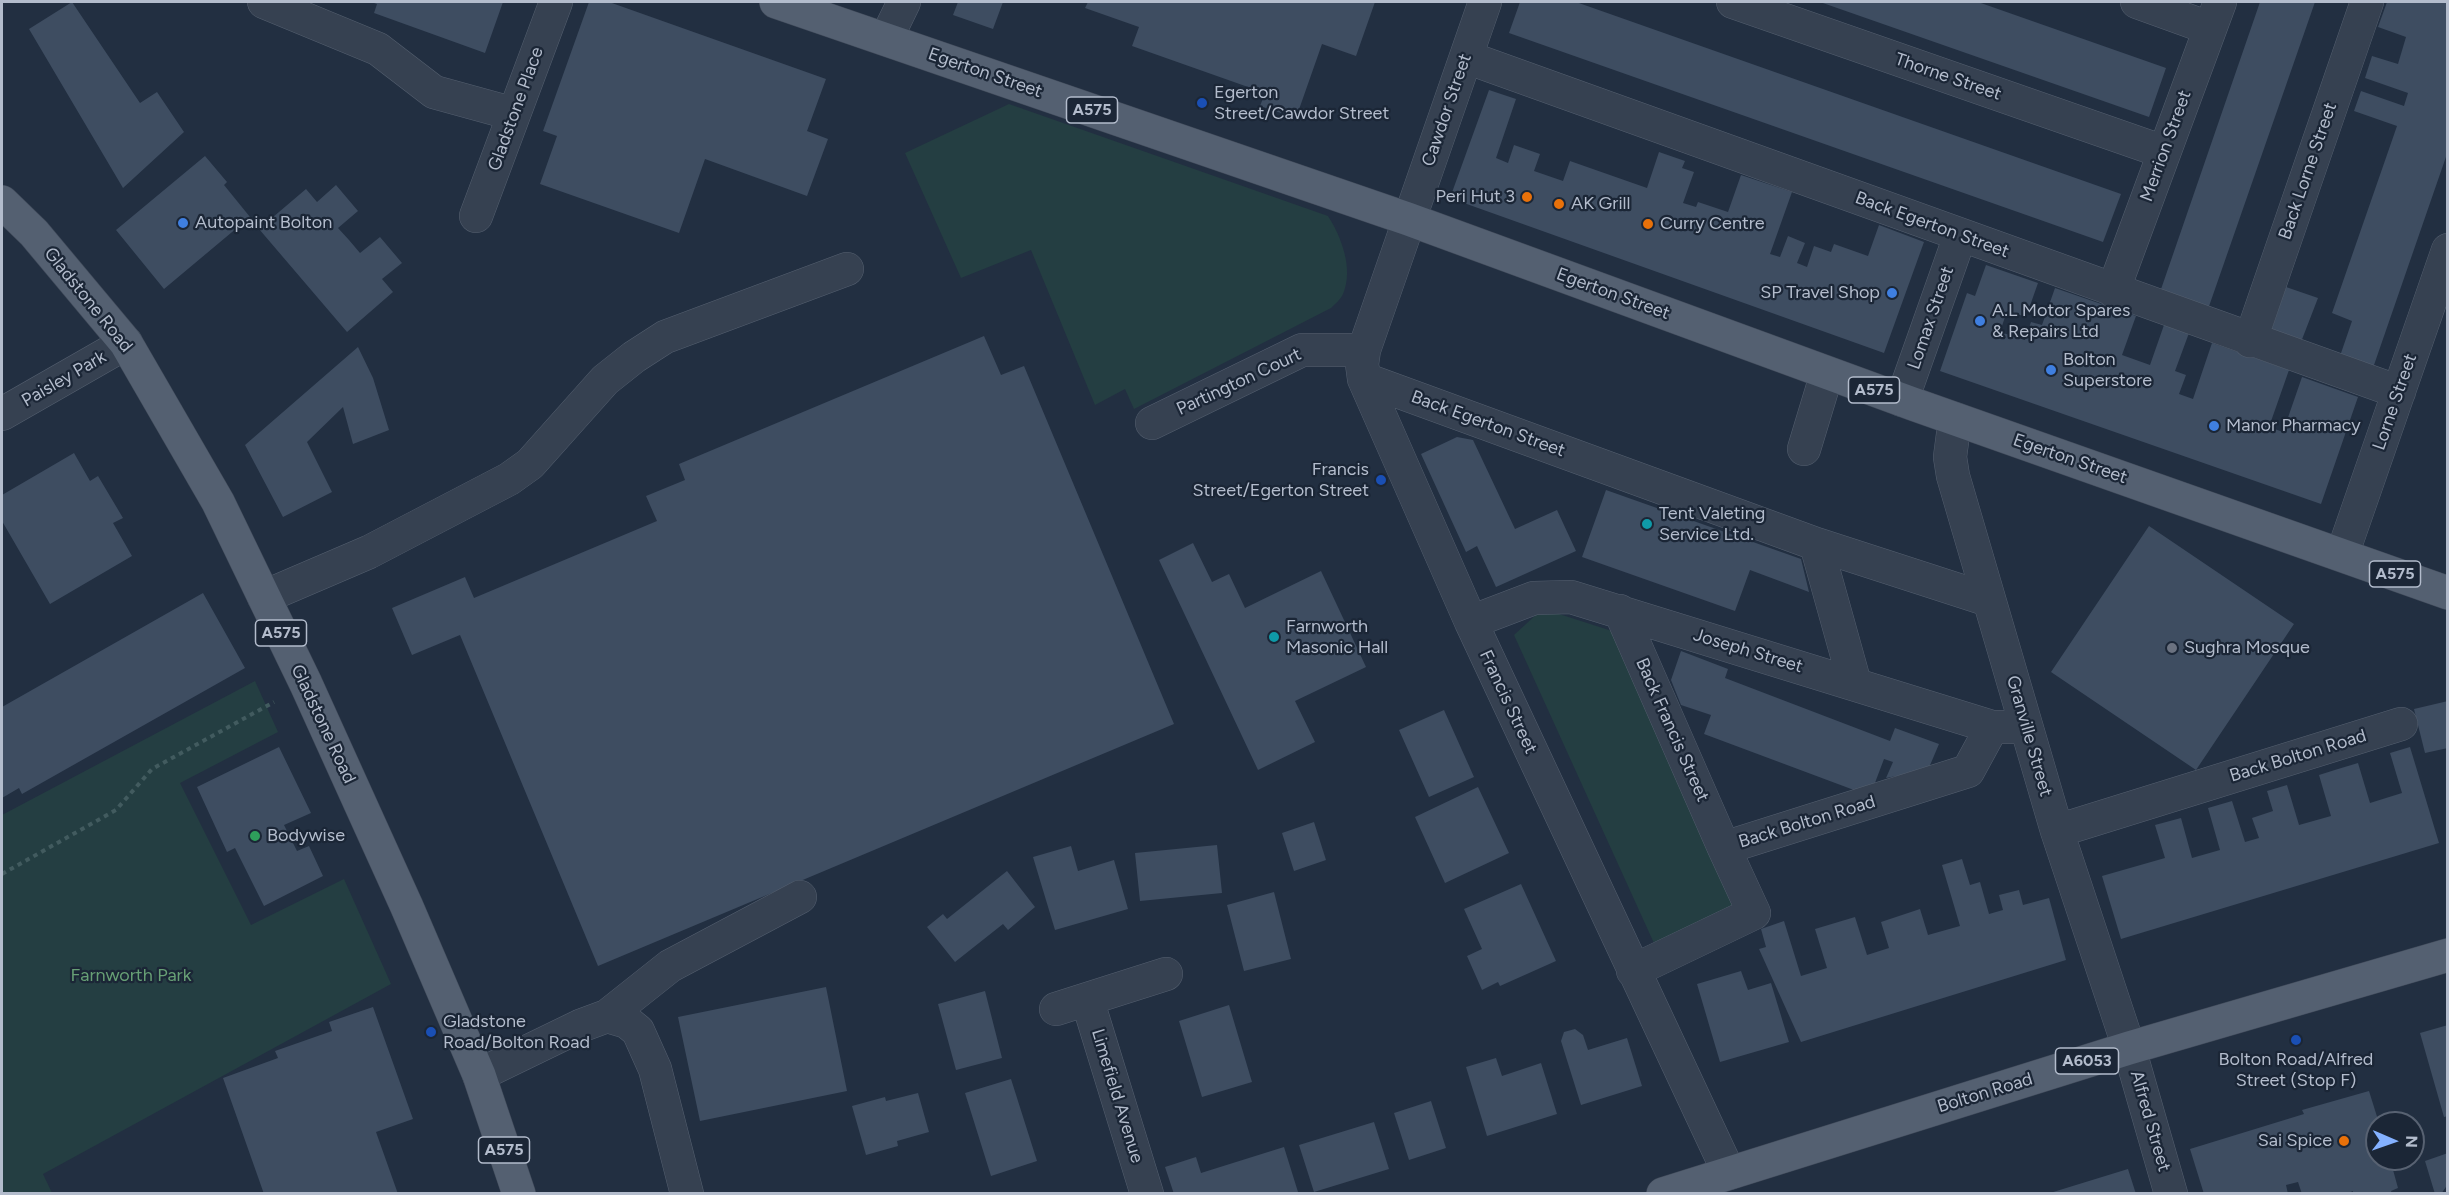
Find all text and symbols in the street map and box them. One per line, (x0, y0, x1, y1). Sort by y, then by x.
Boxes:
street label: Egerton Street (925, 43, 1045, 103)
street label: Gladstone Place (484, 44, 548, 174)
street label: Thorne Street (1892, 49, 2004, 105)
street label: Cawdor Street (1418, 51, 1476, 169)
place label: Egerton Street/Cawdor Street (1214, 82, 1389, 124)
street label: Merrion Street (2136, 87, 2196, 205)
marker: Egerton Street/Cawdor Street (1195, 96, 1209, 110)
road number: A575 (1066, 97, 1118, 123)
street label: Back Lorne Street (2274, 100, 2342, 242)
place label: Peri Hut 3 (1436, 186, 1515, 208)
street label: Back Egerton Street (1852, 187, 2012, 263)
marker: Peri Hut 3 (1520, 190, 1534, 204)
place label: AK Grill (1571, 193, 1630, 215)
marker: AK Grill (1552, 197, 1566, 211)
place label: Autopaint Bolton (195, 212, 332, 234)
place label: Curry Centre (1660, 213, 1765, 235)
marker: Autopaint Bolton (176, 216, 190, 230)
marker: Curry Centre (1641, 217, 1655, 231)
street label: Gladstone Road (39, 243, 137, 357)
street label: Egerton Street (1553, 263, 1673, 325)
street label: Lomax Street (1903, 264, 1959, 372)
place label: SP Travel Shop (1760, 282, 1880, 304)
marker: SP Travel Shop (1885, 286, 1899, 300)
place label: A.L Motor Spares & Repairs Ltd (1992, 300, 2130, 342)
marker: A.L Motor Spares & Repairs Ltd (1973, 314, 1987, 328)
street label: Partington Court (1173, 344, 1305, 420)
street label: Paisley Park (18, 346, 110, 412)
place label: Bolton Superstore (2063, 349, 2152, 392)
street label: Lorne Street (2368, 351, 2422, 453)
marker: Bolton Superstore (2044, 363, 2058, 377)
road number: A575 (1848, 377, 1900, 403)
street label: Back Egerton Street (1408, 386, 1568, 462)
place label: Manor Pharmacy (2226, 415, 2361, 437)
marker: Manor Pharmacy (2207, 419, 2221, 433)
street label: Egerton Street (2010, 429, 2130, 489)
place label: Francis Street/Egerton Street (1192, 459, 1369, 502)
marker: Francis Street/Egerton Street (1374, 473, 1388, 487)
place label: Tent Valeting Service Ltd. (1659, 503, 1765, 546)
marker: Tent Valeting Service Ltd. (1640, 517, 1654, 531)
road number: A575 (2370, 561, 2420, 587)
place label: Farnworth Masonic Hall (1286, 616, 1388, 658)
road number: A575 (256, 620, 306, 646)
street label: Joseph Street (1691, 624, 1805, 678)
marker: Farnworth Masonic Hall (1267, 630, 1281, 644)
place label: Sughra Mosque (2184, 637, 2310, 659)
marker: Sughra Mosque (2165, 641, 2179, 655)
street label: Francis Street (1475, 647, 1541, 757)
street label: Back Francis Street (1631, 655, 1713, 805)
street label: Gladstone Road (286, 661, 360, 787)
street label: Granville Street (2001, 673, 2057, 799)
street label: Back Bolton Road (2227, 725, 2369, 787)
street label: Back Bolton Road (1736, 791, 1878, 853)
place label: Bodywise (267, 825, 345, 847)
marker: Bodywise (248, 829, 262, 843)
park label: Farnworth Park (71, 965, 191, 987)
place label: Gladstone Road/Bolton Road (443, 1011, 590, 1054)
marker: Gladstone Road/Bolton Road (424, 1025, 438, 1039)
street label: Limefield Avenue (1086, 1026, 1148, 1166)
marker: Bolton Road/Alfred Street (Stop F) (2289, 1033, 2303, 1047)
road number: A6053 (2056, 1048, 2118, 1074)
place label: Bolton Road/Alfred Street (Stop F) (2219, 1049, 2373, 1092)
street label: Bolton Road (1935, 1068, 2035, 1118)
street label: Alfred Street (2125, 1068, 2175, 1174)
north arrow (2365, 1111, 2425, 1171)
place label: Sai Spice (2258, 1130, 2332, 1152)
marker: Sai Spice (2337, 1134, 2351, 1148)
text: N (2402, 1135, 2421, 1148)
road number: A575 (478, 1137, 530, 1163)

